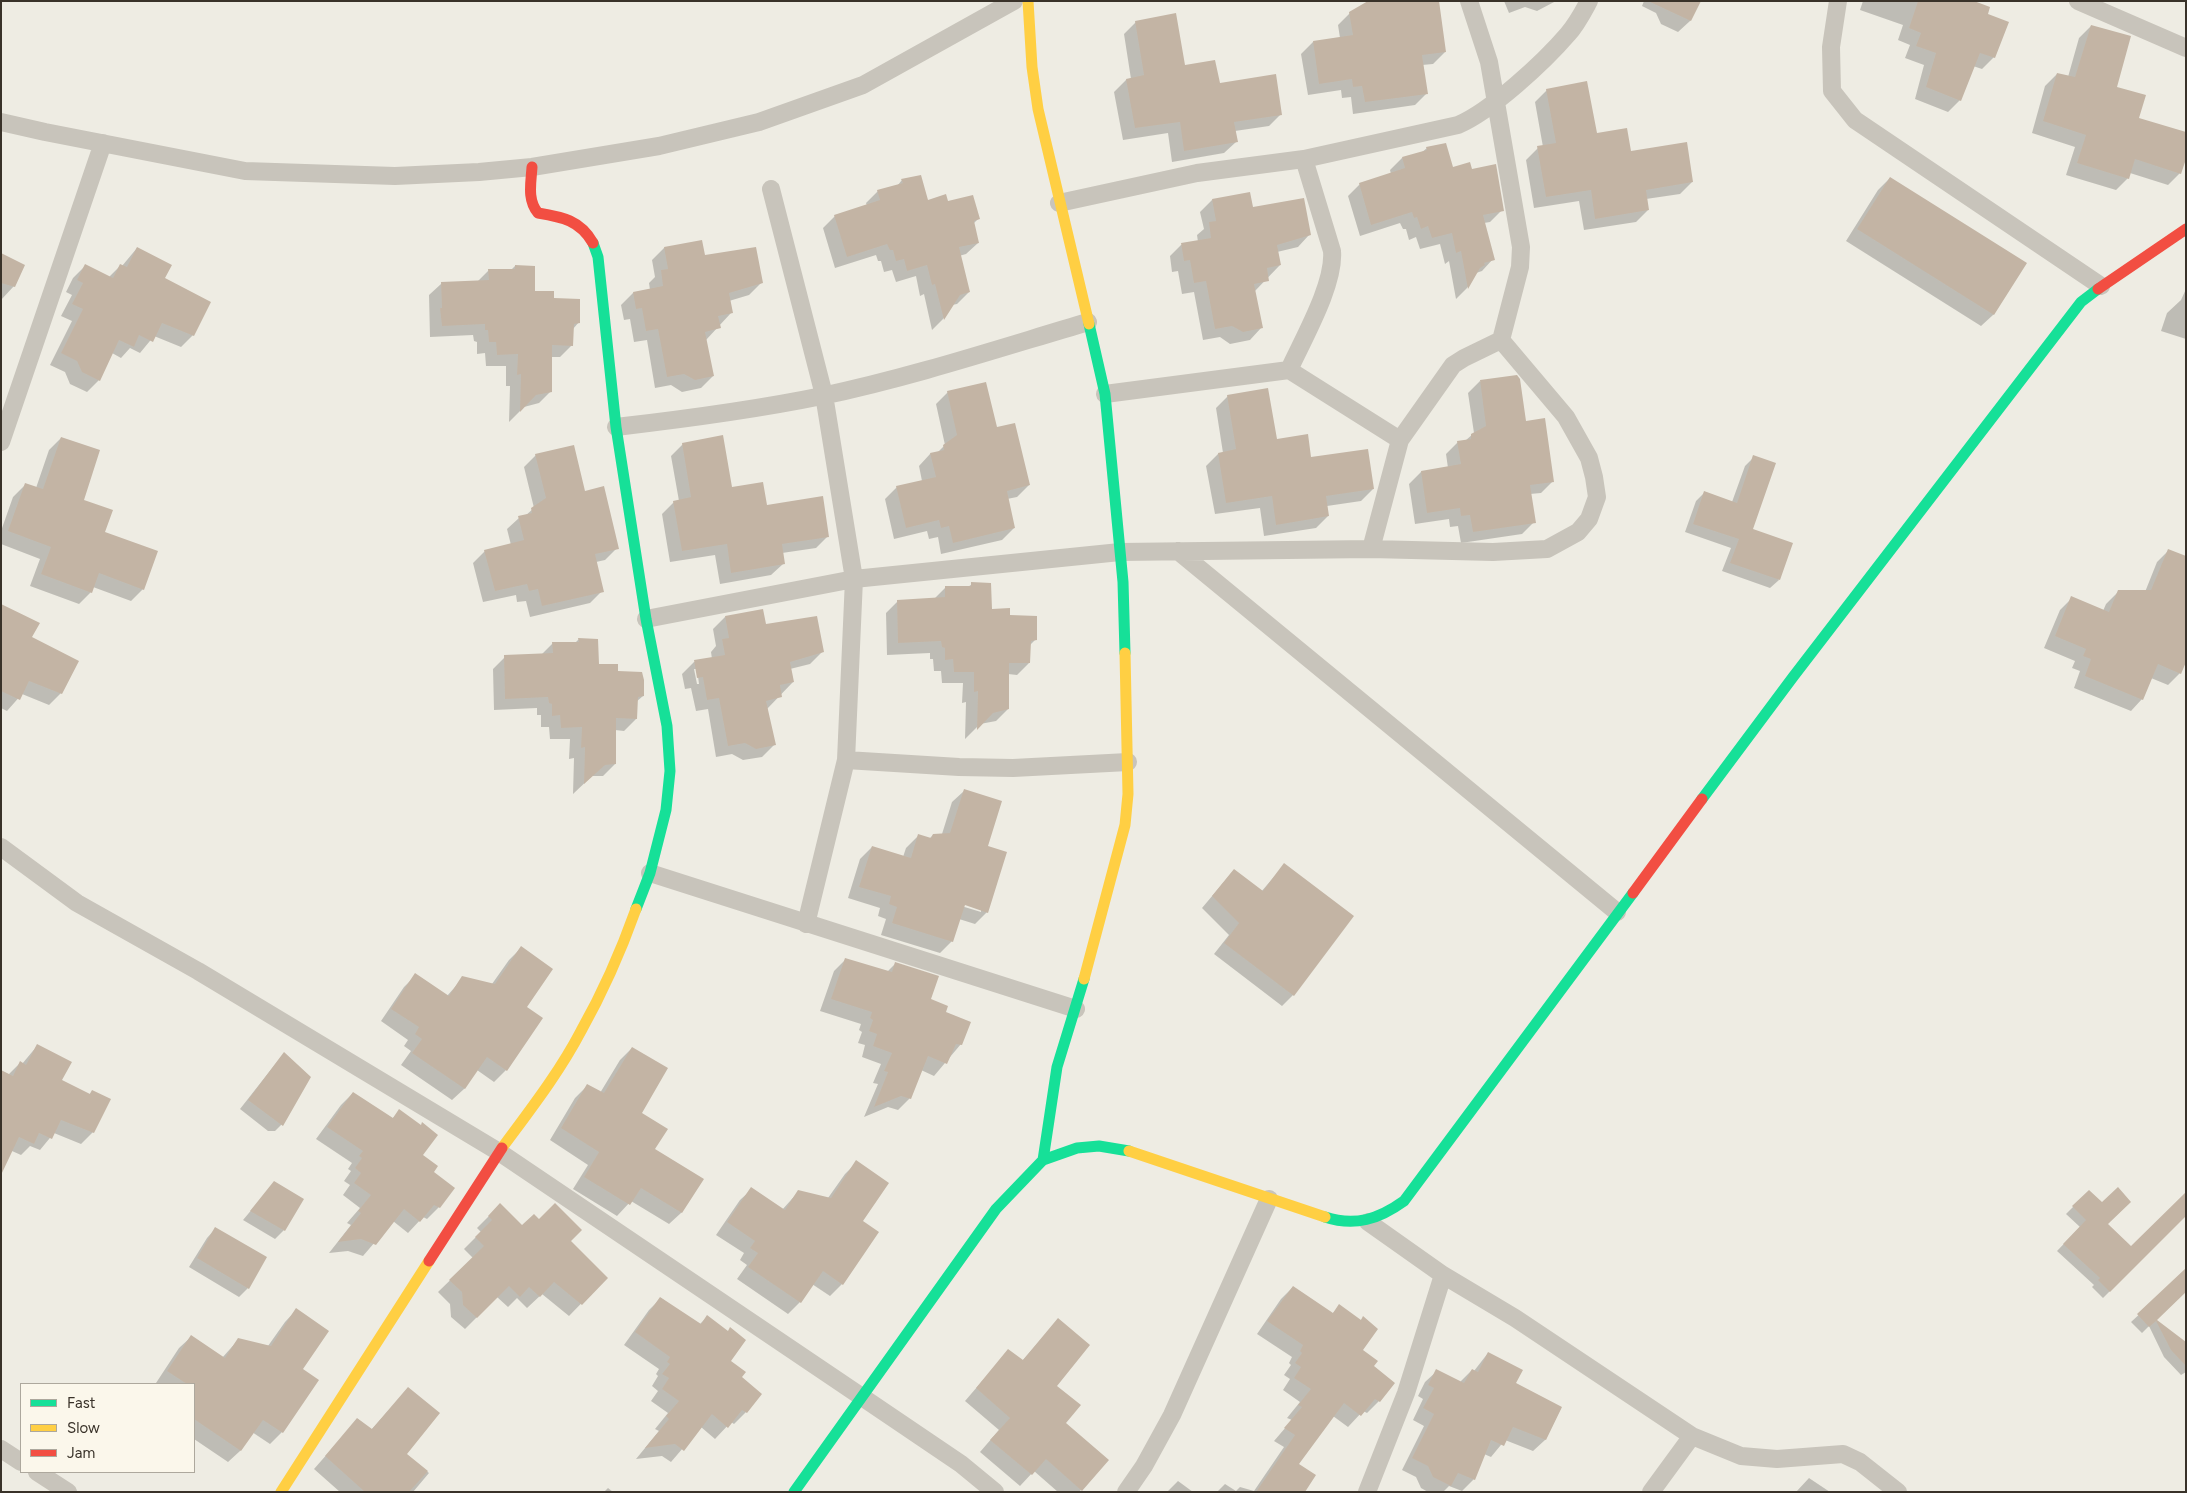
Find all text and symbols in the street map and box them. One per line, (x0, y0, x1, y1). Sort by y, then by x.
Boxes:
legend (20, 1383, 195, 1473)
text: Fast (67, 1394, 95, 1412)
text: Slow (67, 1419, 100, 1437)
text: Jam (67, 1444, 95, 1462)

